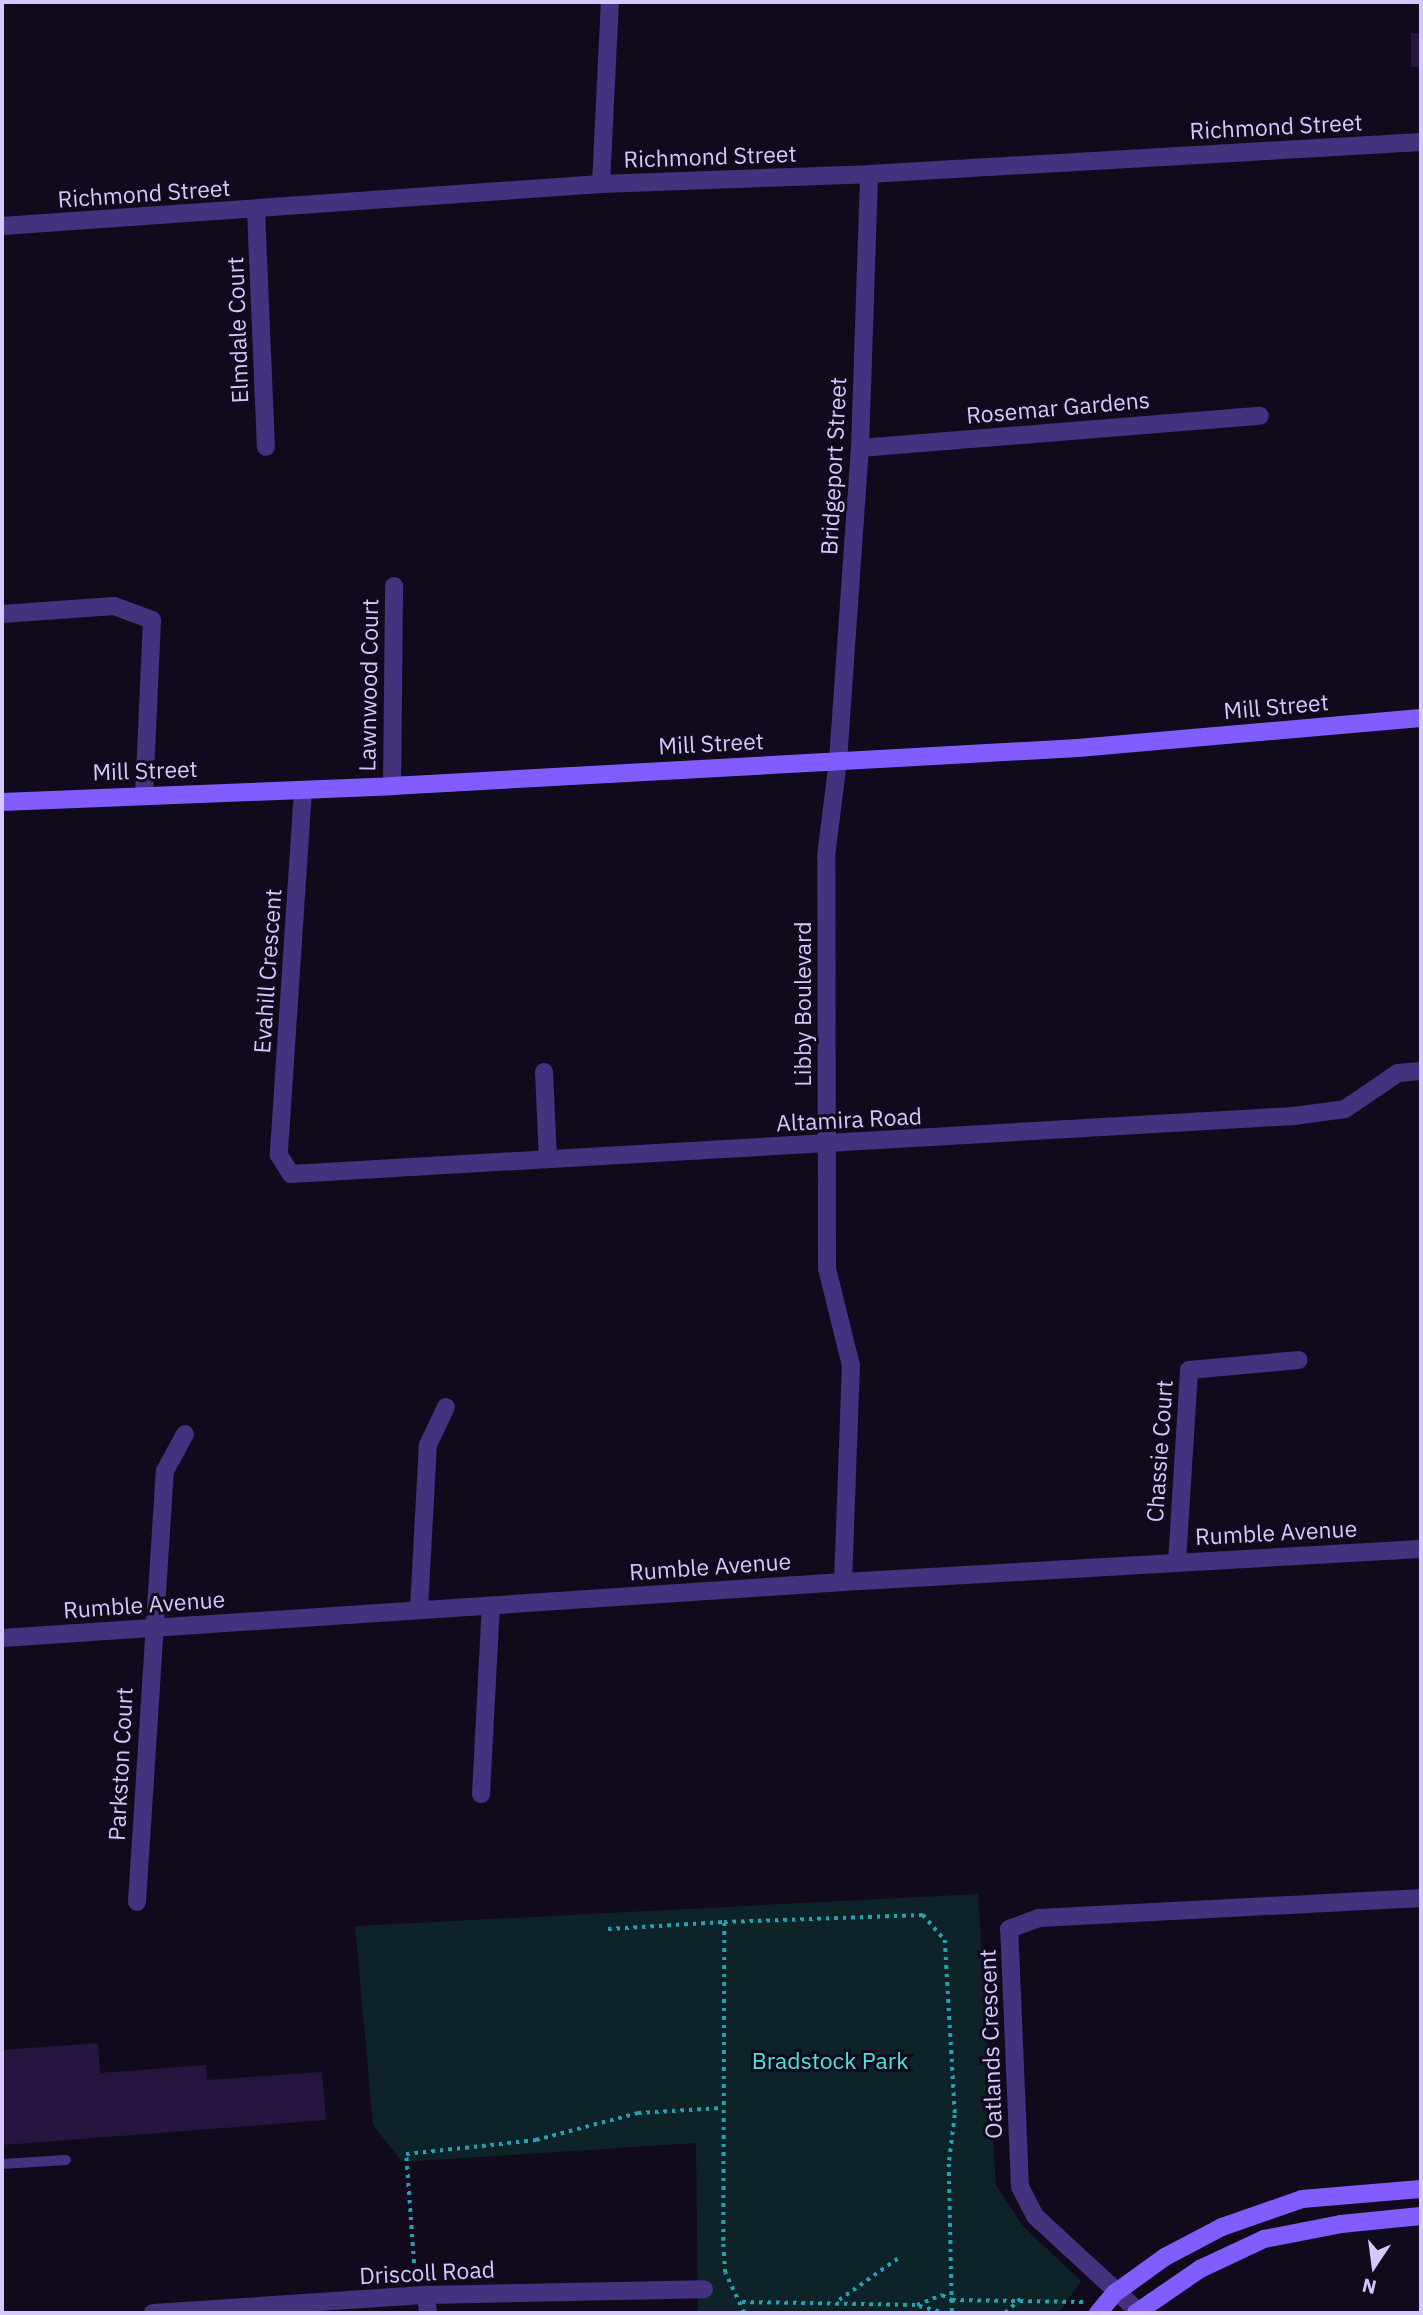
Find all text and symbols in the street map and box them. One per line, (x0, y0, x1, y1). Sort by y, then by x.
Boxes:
street label: Richmond Street (1189, 108, 1363, 144)
street label: Richmond Street (623, 139, 797, 173)
street label: Richmond Street (57, 173, 231, 213)
street label: Elmdale Court (221, 256, 253, 404)
street label: Bridgeport Street (815, 376, 851, 556)
street label: Rosemar Gardens (965, 385, 1151, 429)
street label: Lawnwood Court (353, 598, 383, 772)
street label: Mill Street (1222, 688, 1330, 724)
street label: Mill Street (658, 726, 764, 760)
street label: Mill Street (92, 754, 198, 786)
street label: Evahill Crescent (247, 888, 287, 1054)
street label: Libby Boulevard (788, 921, 816, 1087)
street label: Altamira Road (775, 1101, 923, 1137)
street label: Chassie Court (1140, 1379, 1178, 1523)
street label: Rumble Avenue (1194, 1514, 1358, 1550)
street label: Rumble Avenue (628, 1547, 792, 1585)
street label: Rumble Avenue (62, 1585, 226, 1623)
street label: Parkston Court (102, 1687, 138, 1841)
street label: Oatlands Crescent (973, 1949, 1007, 2139)
park label: Bradstock Park (752, 2046, 908, 2074)
north arrow (1339, 2231, 1409, 2301)
street label: Driscoll Road (358, 2255, 496, 2289)
text: N (1360, 2273, 1379, 2300)

